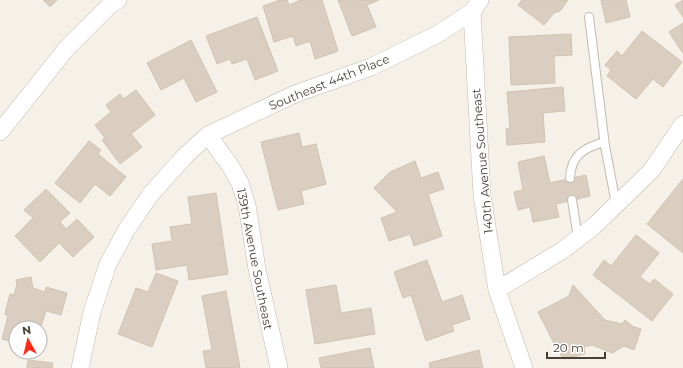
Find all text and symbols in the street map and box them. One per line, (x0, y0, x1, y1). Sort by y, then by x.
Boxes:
street label: Southeast 44th Place (266, 51, 392, 113)
street label: 140th Avenue Southeast (468, 88, 496, 234)
street label: 139th Avenue Southeast (234, 187, 276, 331)
north arrow (8, 320, 48, 360)
text: N (21, 323, 32, 338)
scale bar (547, 334, 605, 360)
text: 20 m (553, 340, 584, 355)

